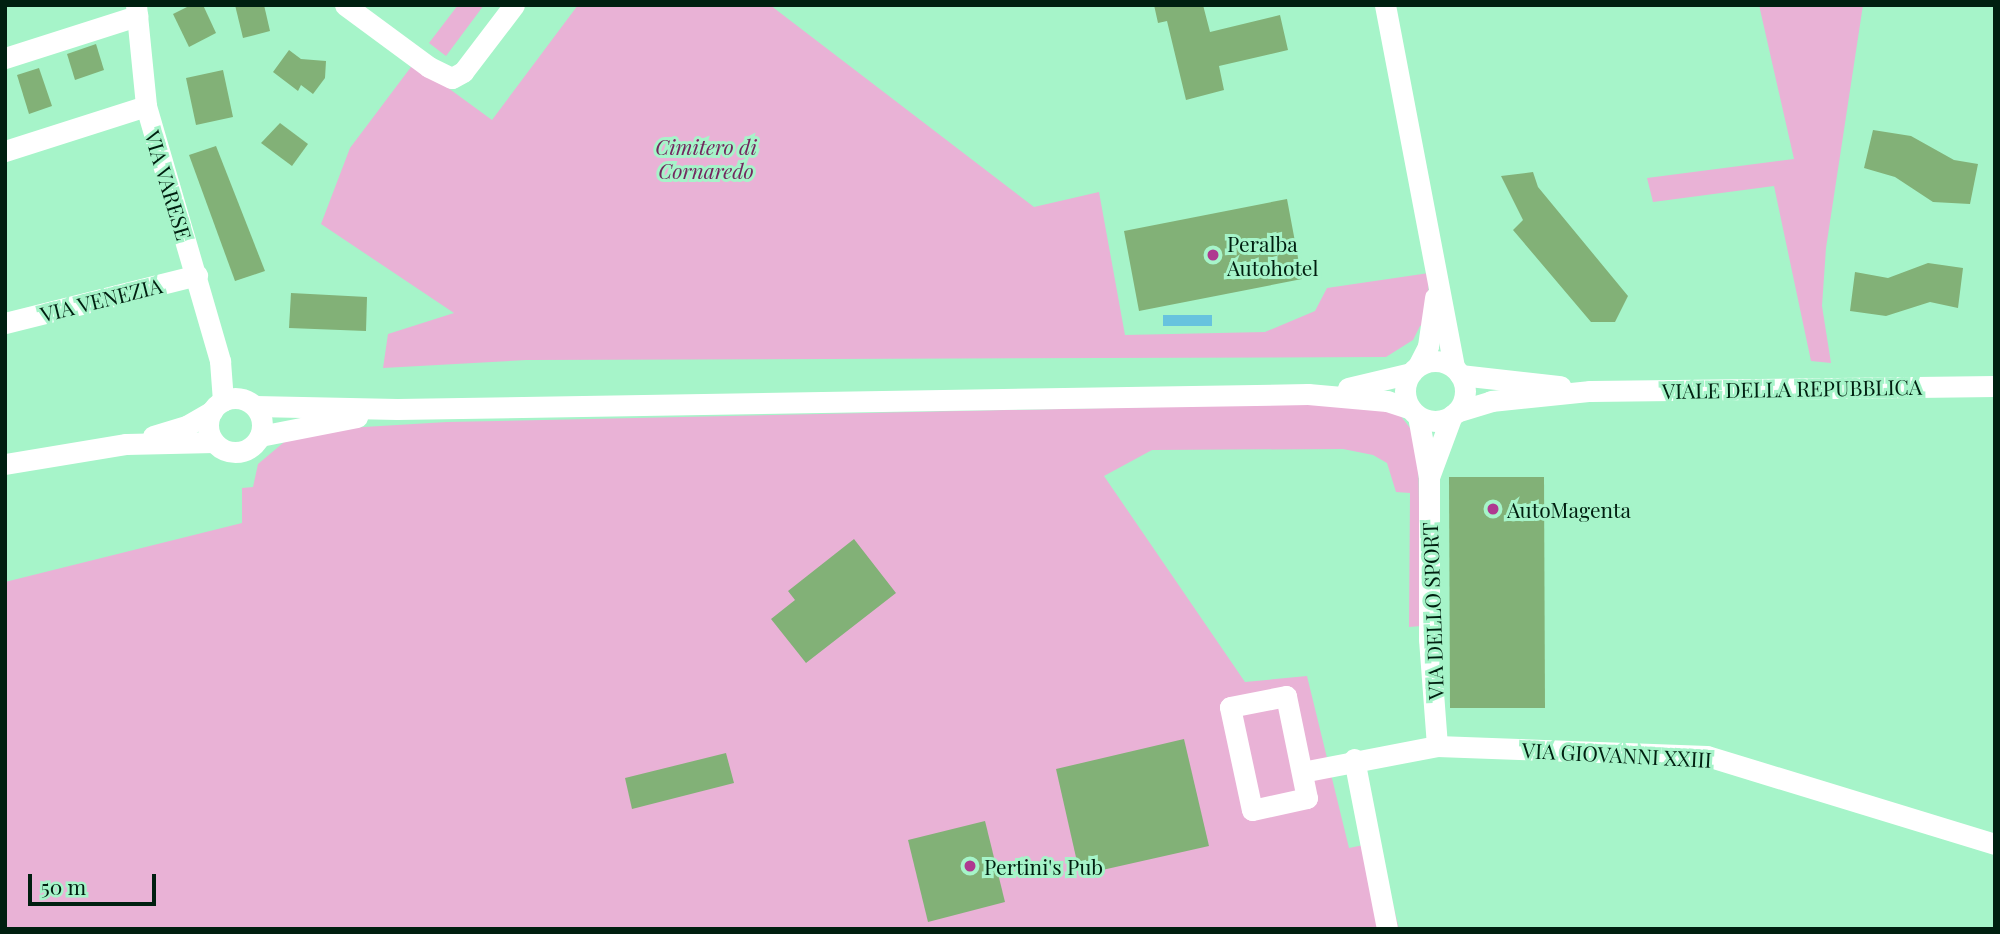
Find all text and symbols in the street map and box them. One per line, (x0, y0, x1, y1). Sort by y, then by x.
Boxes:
street label: VIA VARESE (140, 127, 198, 243)
park label: Cimitero di Cornaredo (655, 133, 757, 183)
place label: Peralba Autohotel (1227, 230, 1318, 280)
marker: Peralba Autohotel (1205, 247, 1221, 263)
street label: VIA VENEZIA (37, 272, 165, 326)
street label: VIALE DELLA REPUBBLICA (1662, 373, 1922, 403)
place label: AutoMagenta (1507, 496, 1631, 522)
marker: AutoMagenta (1485, 501, 1501, 517)
street label: VIA DELLO SPORT (1416, 522, 1448, 700)
street label: VIA GIOVANNI XXIII (1521, 736, 1713, 772)
place label: Pertini's Pub (984, 853, 1103, 879)
marker: Pertini's Pub (962, 858, 978, 874)
scale bar (32, 860, 159, 904)
text: 50 m (41, 872, 86, 900)

